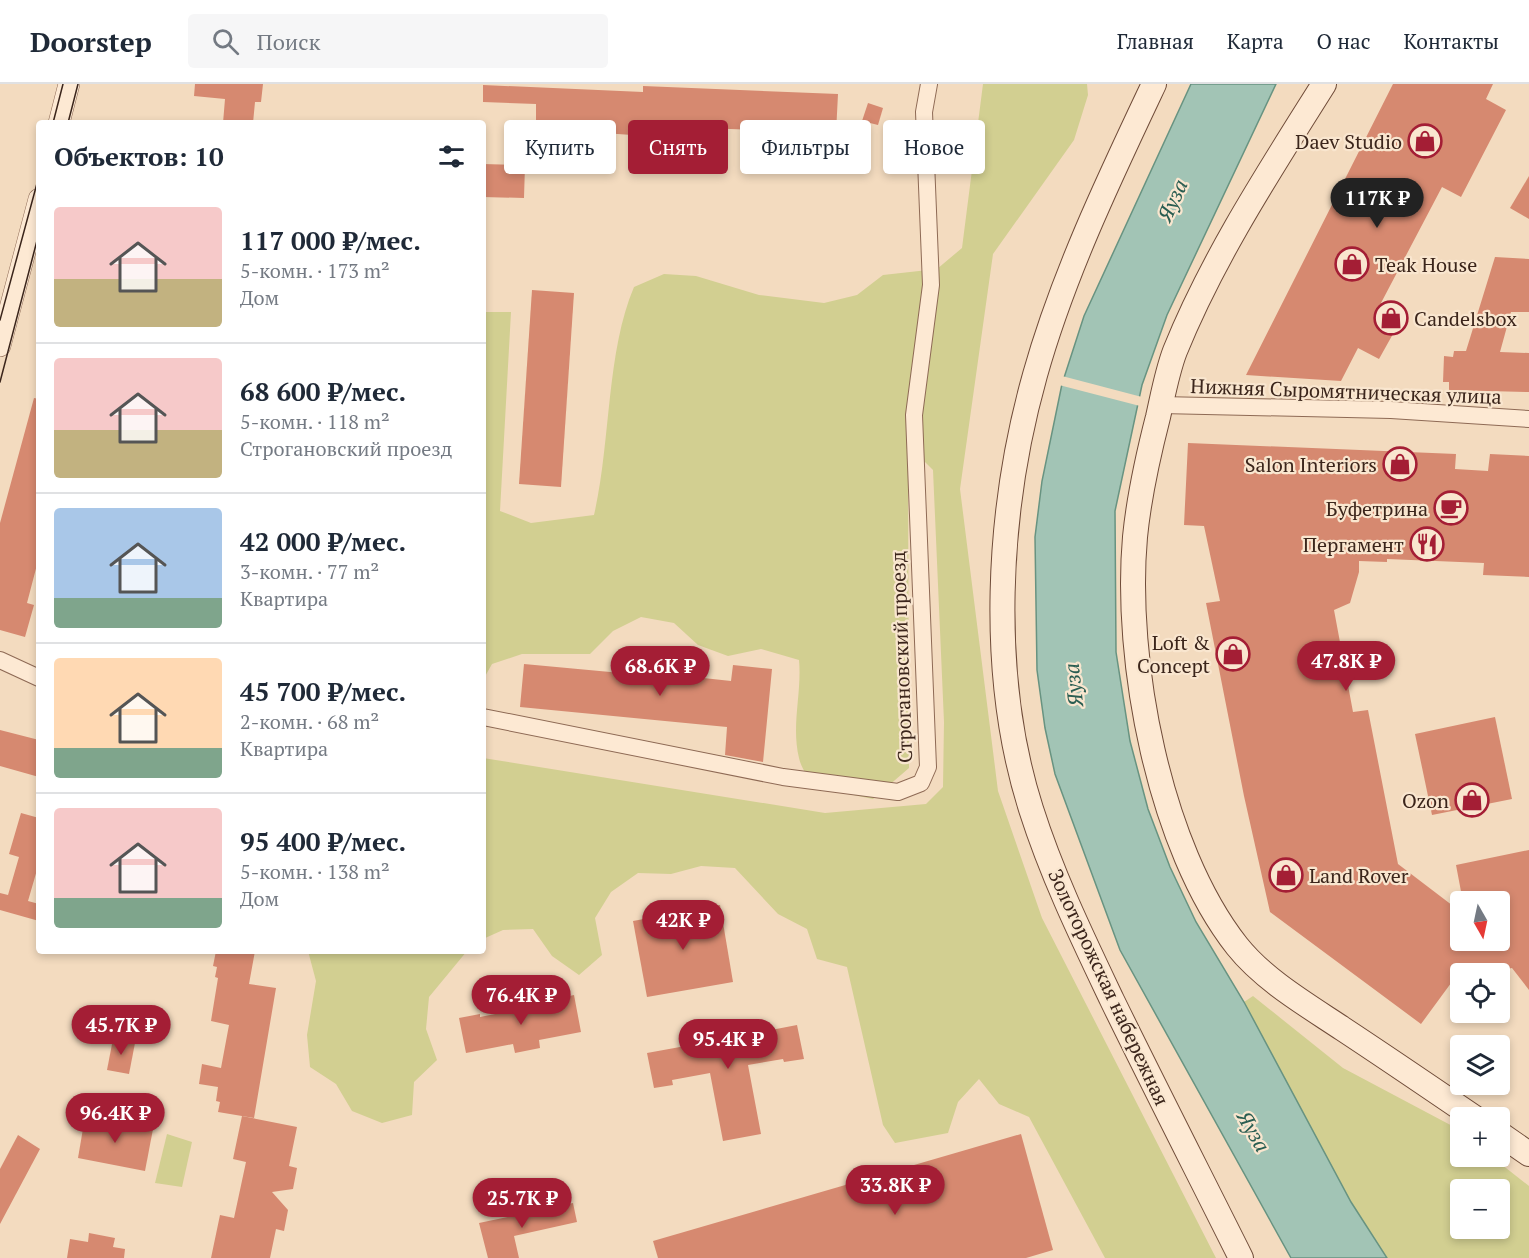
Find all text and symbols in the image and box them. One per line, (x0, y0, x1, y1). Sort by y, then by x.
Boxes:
search box (188, 14, 608, 68)
text: Doorstep (30, 23, 152, 60)
icon: search (209, 25, 242, 58)
text: Поиск (257, 27, 320, 56)
text: Главная (1117, 27, 1194, 55)
text: Карта (1227, 27, 1284, 55)
text: О нас (1317, 27, 1370, 55)
text: Контакты (1403, 27, 1499, 55)
chip: Купить (504, 120, 616, 174)
chip: Снять (628, 120, 728, 174)
chip: Фильтры (740, 120, 871, 174)
chip: Новое (883, 120, 985, 174)
shop icon: Daev Studio (1407, 123, 1443, 159)
place label: Daev Studio (1295, 128, 1402, 155)
text: Объектов: 10 (54, 139, 224, 173)
icon: filters (435, 140, 468, 173)
water label: Яуза (1149, 175, 1194, 227)
pin: 117K ₽ (1328, 178, 1426, 229)
text: 117K ₽ (1345, 184, 1409, 211)
text: 117 000 ₽/мес. (240, 223, 421, 257)
icon: home (102, 231, 174, 303)
shop icon: Teak House (1334, 246, 1370, 282)
place label: Teak House (1375, 251, 1477, 278)
text: 5-комн. · 173 m² (240, 257, 390, 284)
text: Дом (240, 284, 279, 311)
shop icon: Candelsbox (1373, 300, 1409, 336)
place label: Candelsbox (1414, 305, 1517, 332)
street label: Нижняя Сыромятническая улица (1190, 372, 1502, 410)
text: 68 600 ₽/мес. (240, 374, 406, 408)
icon: home (102, 382, 174, 454)
text: 5-комн. · 118 m² (240, 408, 390, 435)
text: Строгановский проезд (240, 435, 452, 462)
shop icon: Salon Interiors (1382, 446, 1418, 482)
place label: Salon Interiors (1245, 451, 1377, 478)
cafe icon: Буфетрина (1433, 490, 1469, 526)
place label: Буфетрина (1326, 495, 1428, 522)
text: 42 000 ₽/мес. (240, 524, 406, 558)
restaurant icon: Пергамент (1409, 526, 1445, 562)
place label: Пергамент (1303, 531, 1404, 558)
icon: home (102, 532, 174, 604)
street label: Строгановский проезд (884, 550, 918, 764)
text: 3-комн. · 77 m² (240, 558, 379, 585)
text: Квартира (240, 585, 328, 612)
place label: Loft & Concept (1137, 629, 1211, 679)
shop icon: Loft & Concept (1215, 636, 1251, 672)
pin: 47.8K ₽ (1291, 641, 1401, 692)
pin: 68.6K ₽ (605, 646, 715, 697)
text: 47.8K ₽ (1311, 647, 1381, 674)
text: 68.6K ₽ (625, 652, 695, 679)
water label: Яуза (1057, 662, 1089, 710)
text: 45 700 ₽/мес. (240, 674, 406, 708)
icon: home (102, 682, 174, 754)
text: 2-комн. · 68 m² (240, 708, 379, 735)
text: Квартира (240, 735, 328, 762)
shop icon: Ozon (1454, 782, 1490, 818)
place label: Ozon (1402, 787, 1449, 814)
text: 95 400 ₽/мес. (240, 824, 406, 858)
icon: home (102, 832, 174, 904)
shop icon: Land Rover (1268, 857, 1304, 893)
text: 5-комн. · 138 m² (240, 858, 390, 885)
place label: Land Rover (1309, 862, 1409, 889)
street label: Золоторожская набережная (1042, 864, 1176, 1110)
text: Дом (240, 885, 279, 912)
north arrow (1450, 891, 1510, 951)
map controls (1450, 891, 1510, 1239)
pin: 42K ₽ (641, 900, 725, 951)
text: 42K ₽ (656, 906, 710, 933)
button: locate (1450, 963, 1510, 1023)
pin: 76.4K ₽ (466, 975, 576, 1026)
text: 76.4K ₽ (486, 981, 556, 1008)
pin: 45.7K ₽ (66, 1005, 176, 1056)
text: 45.7K ₽ (86, 1011, 156, 1038)
pin: 95.4K ₽ (673, 1019, 783, 1070)
text: 95.4K ₽ (693, 1025, 763, 1052)
button: layers (1450, 1035, 1510, 1095)
pin: 96.4K ₽ (60, 1093, 170, 1144)
text: 96.4K ₽ (80, 1099, 150, 1126)
water label: Яуза (1230, 1104, 1277, 1157)
button: + (1450, 1107, 1510, 1167)
pin: 33.8K ₽ (840, 1165, 950, 1216)
text: 33.8K ₽ (860, 1171, 930, 1198)
pin: 25.7K ₽ (467, 1178, 577, 1229)
button: − (1450, 1179, 1510, 1239)
text: 25.7K ₽ (487, 1184, 557, 1211)

